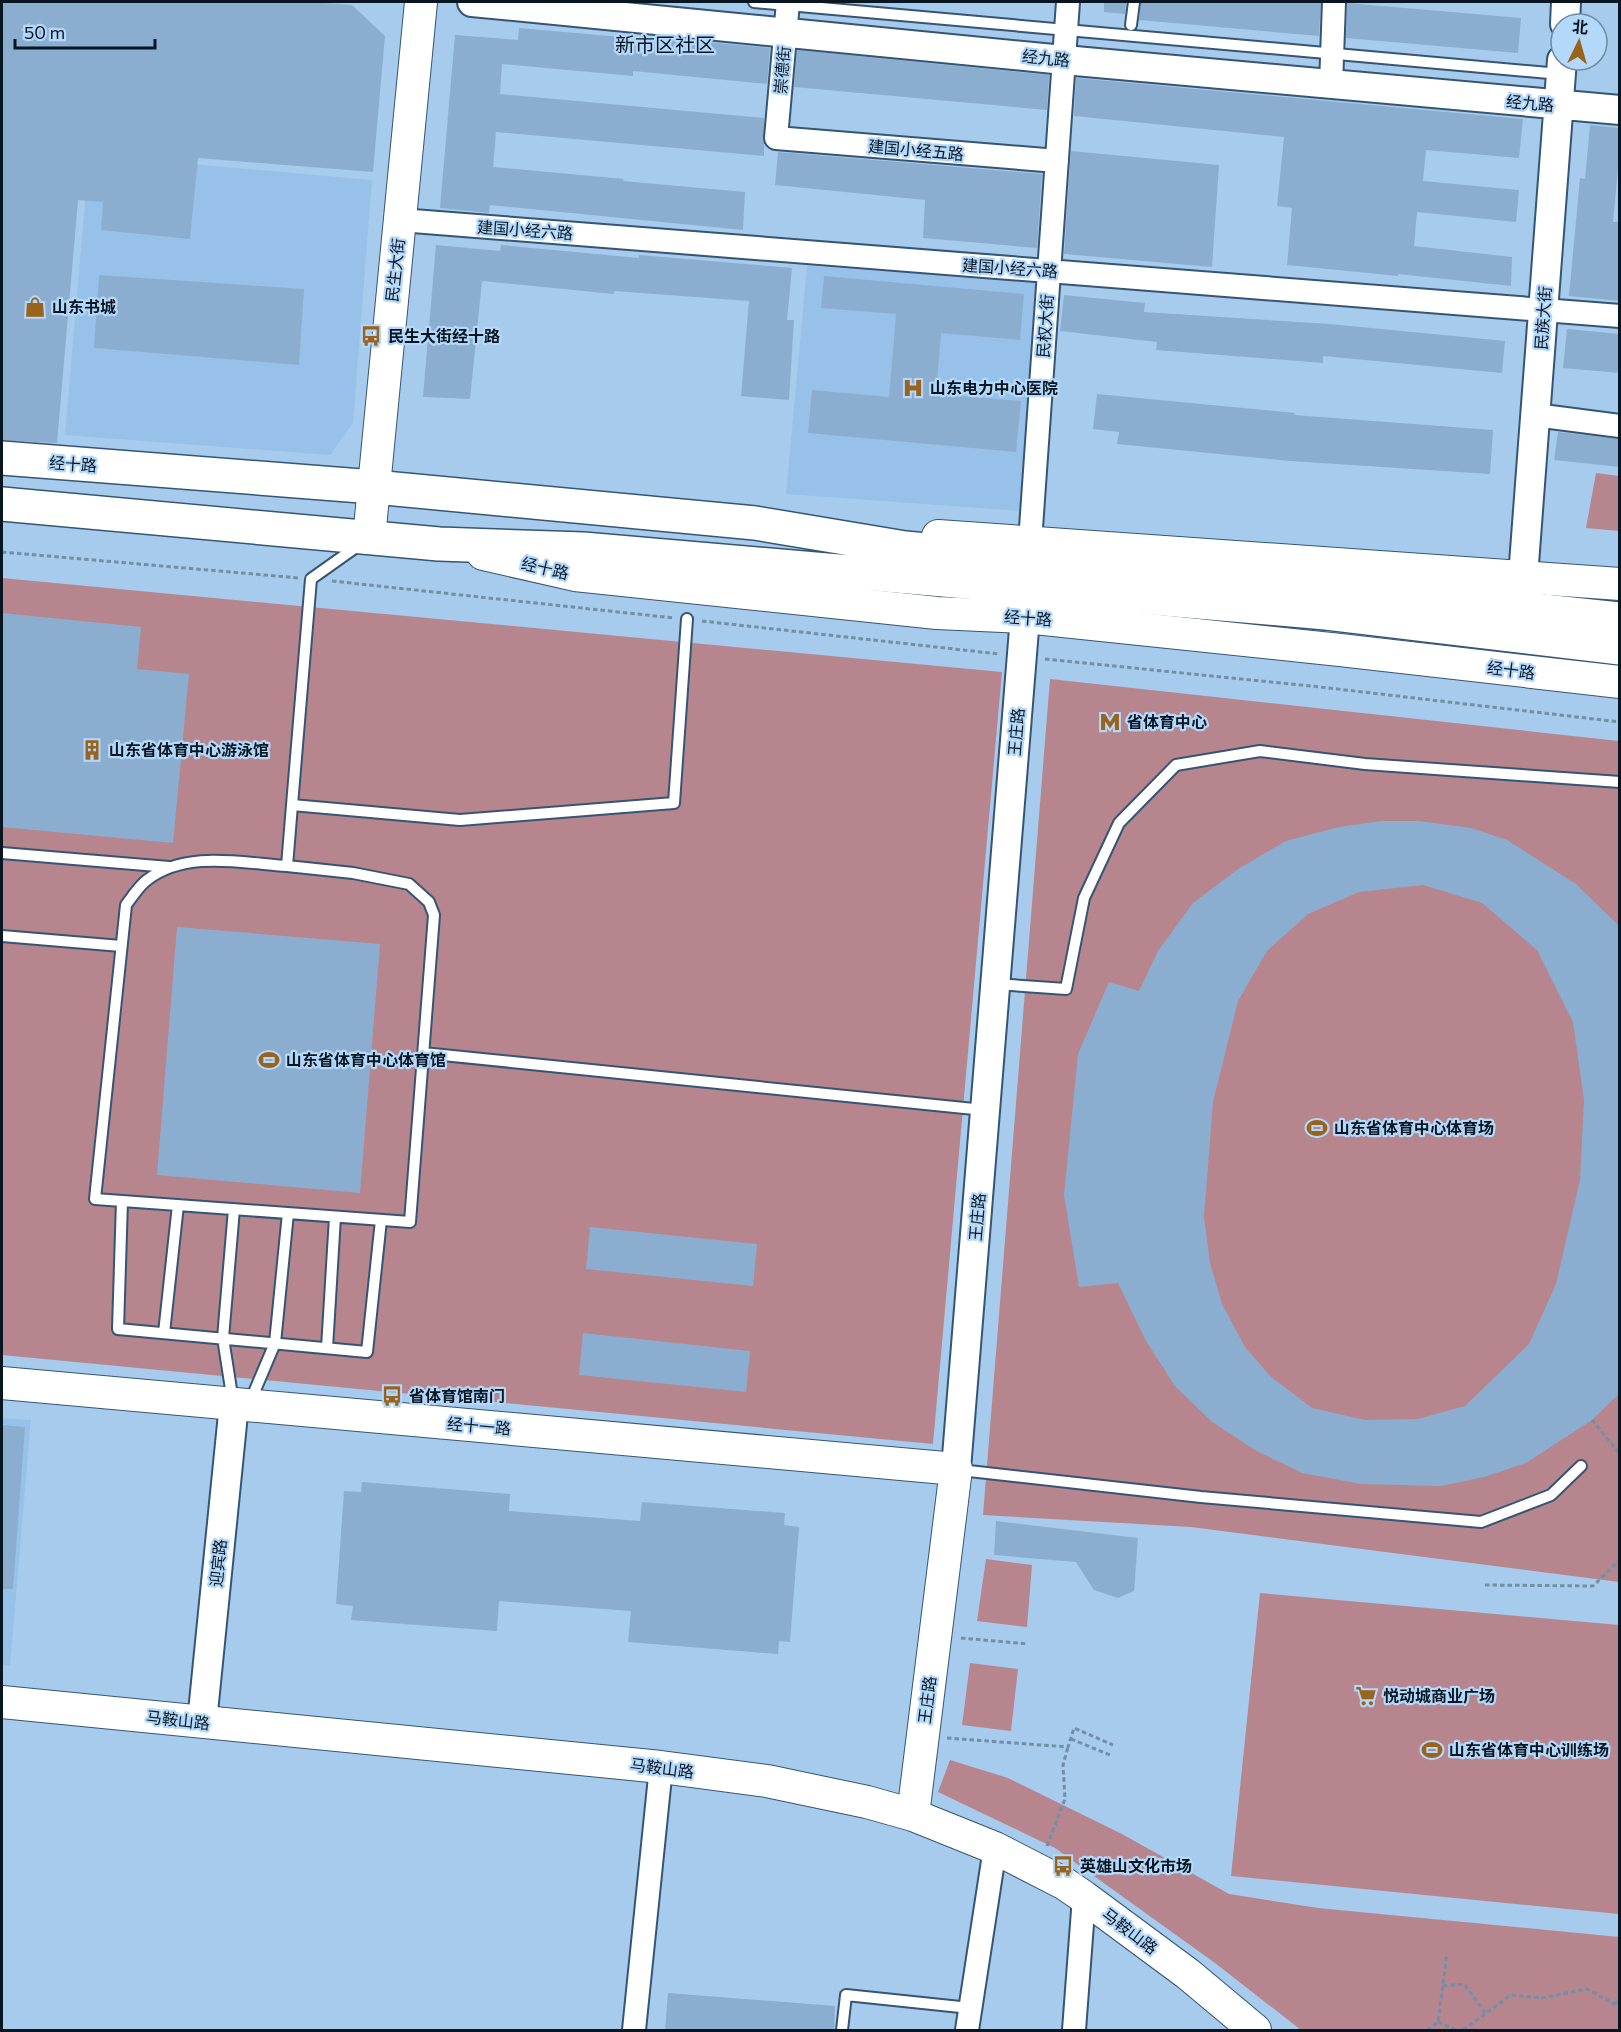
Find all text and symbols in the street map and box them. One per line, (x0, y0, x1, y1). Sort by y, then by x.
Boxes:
scale bar (15, 12, 154, 50)
north arrow (1549, 12, 1609, 72)
text: 北 (1572, 16, 1589, 37)
text: 50 m (24, 21, 65, 43)
district label: 新市区社区 (615, 32, 715, 56)
street label: 崇德街 (770, 45, 793, 95)
street label: 经九路 (1021, 46, 1071, 69)
street label: 经九路 (1505, 91, 1555, 114)
street label: 建国小经五路 (867, 136, 965, 163)
street label: 建国小经六路 (476, 217, 574, 242)
street label: 民生大街 (382, 237, 407, 303)
street label: 建国小经六路 (961, 255, 1059, 280)
street label: 民族大街 (1531, 285, 1554, 351)
street label: 民权大街 (1033, 293, 1056, 359)
shop icon: 山东书城 (23, 295, 47, 319)
place label: 山东书城 (52, 297, 116, 316)
bus stop icon: 民生大街经十路 (359, 324, 383, 348)
place label: 民生大街经十路 (388, 326, 500, 345)
hospital icon: 山东电力中心医院 (901, 376, 925, 400)
place label: 山东电力中心医院 (930, 378, 1058, 397)
street label: 经十路 (48, 452, 98, 475)
street label: 经十路 (520, 553, 571, 582)
street label: 经十路 (1003, 606, 1053, 629)
street label: 经十路 (1486, 657, 1536, 682)
street label: 王庄路 (1004, 707, 1027, 757)
metro station icon: 省体育中心 (1098, 710, 1122, 734)
place label: 省体育中心 (1127, 712, 1207, 731)
building icon: 山东省体育中心游泳馆 (80, 738, 104, 762)
place label: 山东省体育中心游泳馆 (109, 740, 269, 759)
sports icon: 山东省体育中心体育馆 (257, 1048, 281, 1072)
place label: 山东省体育中心体育馆 (286, 1050, 446, 1069)
sports icon: 山东省体育中心体育场 (1305, 1116, 1329, 1140)
place label: 山东省体育中心体育场 (1334, 1118, 1494, 1137)
street label: 王庄路 (965, 1192, 988, 1242)
bus stop icon: 省体育馆南门 (380, 1384, 404, 1408)
place label: 省体育馆南门 (409, 1386, 505, 1405)
street label: 经十一路 (446, 1413, 512, 1438)
street label: 迎宾路 (206, 1538, 229, 1588)
street label: 王庄路 (914, 1675, 939, 1725)
supermarket icon: 悦动城商业广场 (1354, 1684, 1378, 1708)
place label: 悦动城商业广场 (1383, 1686, 1495, 1705)
street label: 马鞍山路 (145, 1707, 211, 1732)
sports icon: 山东省体育中心训练场 (1420, 1738, 1444, 1762)
place label: 山东省体育中心训练场 (1449, 1740, 1609, 1759)
street label: 马鞍山路 (629, 1754, 695, 1781)
bus stop icon: 英雄山文化市场 (1051, 1854, 1075, 1878)
place label: 英雄山文化市场 (1080, 1856, 1192, 1875)
street label: 马鞍山路 (1099, 1904, 1162, 1957)

